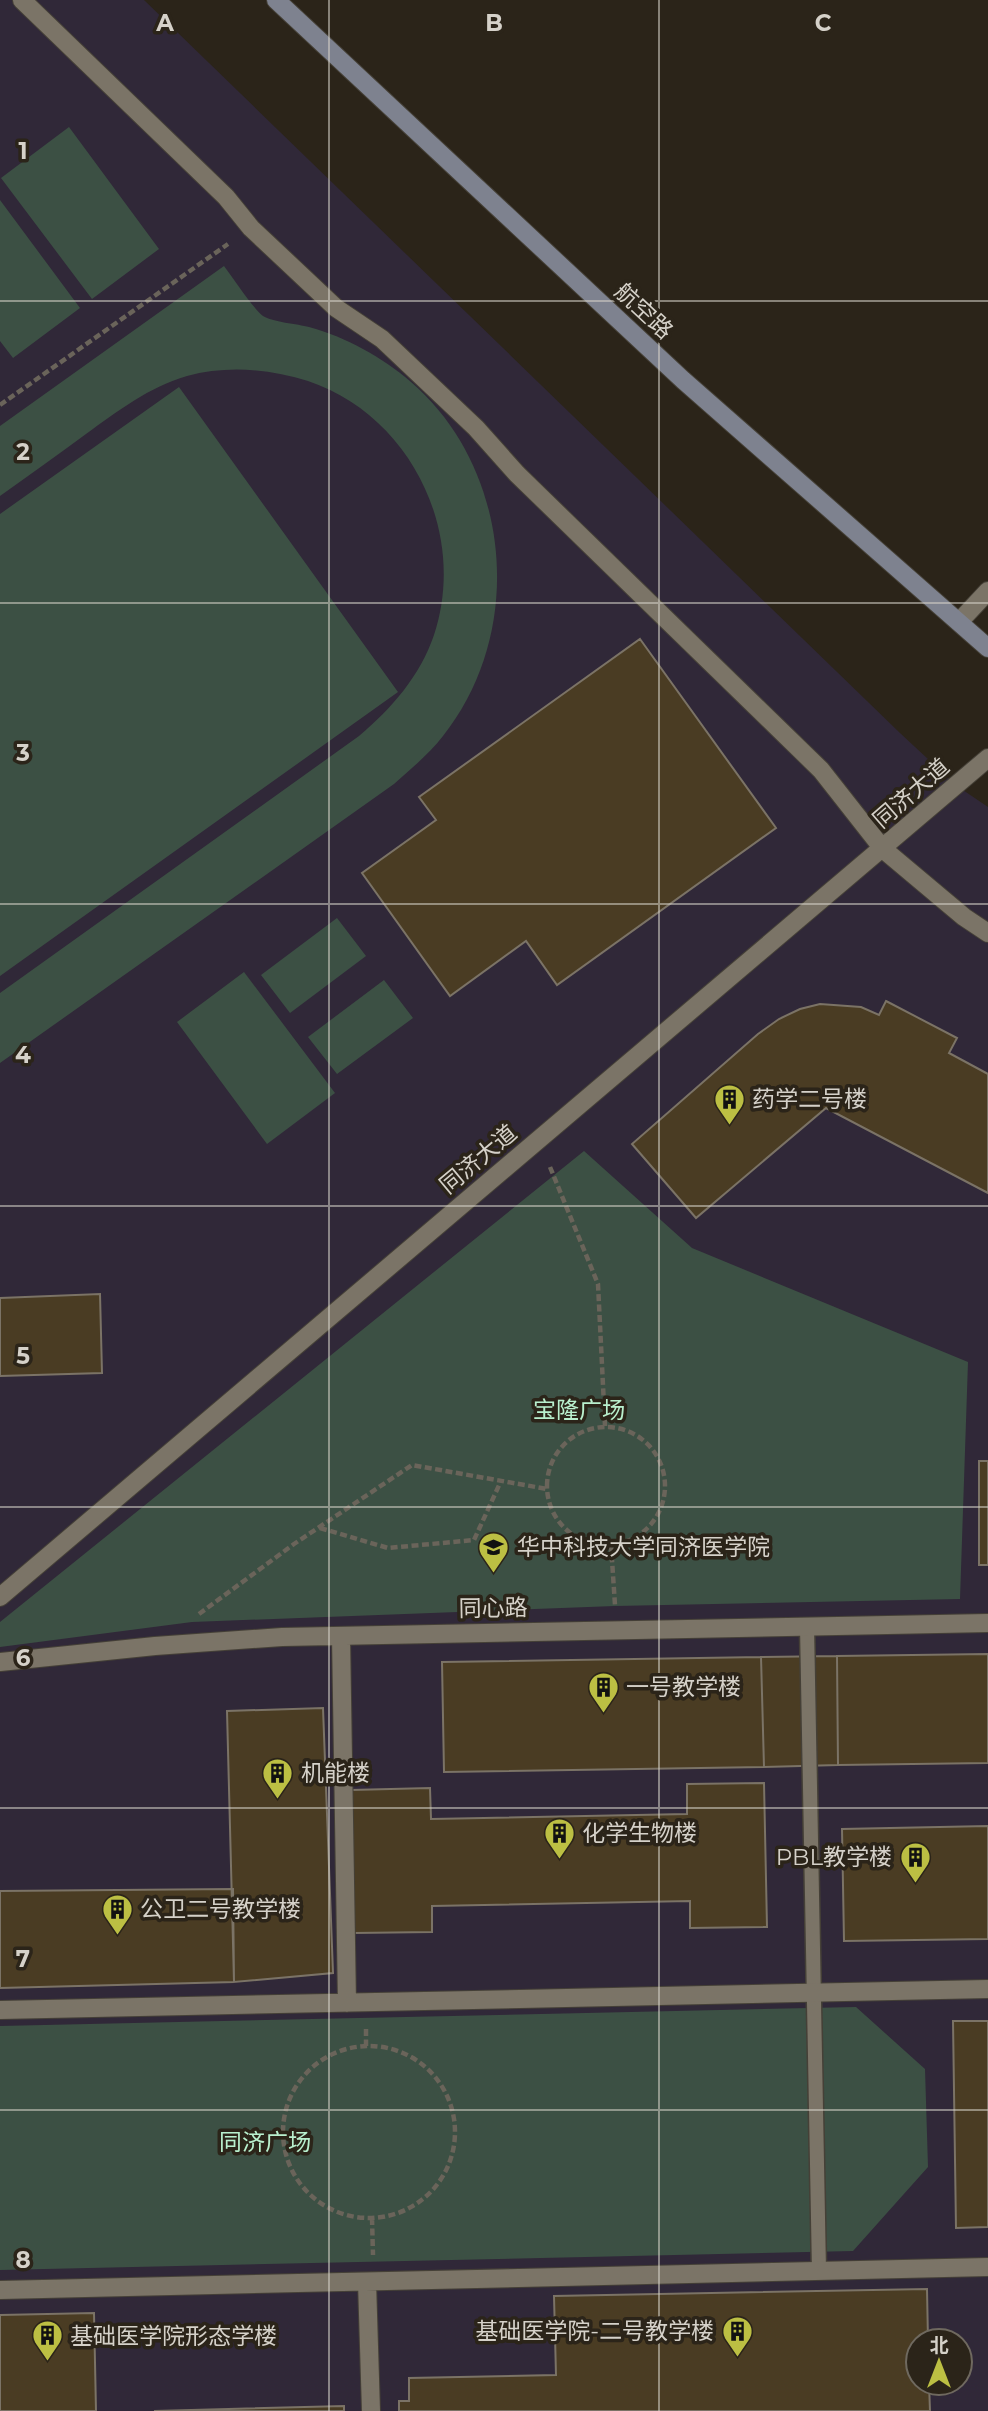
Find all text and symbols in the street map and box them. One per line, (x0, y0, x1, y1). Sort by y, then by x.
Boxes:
text: A (155, 9, 174, 37)
text: B (485, 9, 503, 37)
text: C (815, 9, 832, 37)
text: 1 (18, 137, 28, 165)
street label: 航空路 (609, 277, 679, 345)
text: 2 (16, 438, 30, 466)
text: 3 (15, 739, 30, 767)
street label: 同济大道 (867, 752, 955, 834)
text: 4 (15, 1041, 31, 1069)
building icon: 药学二号楼 (712, 1082, 746, 1126)
place label: 药学二号楼 (752, 1085, 867, 1113)
street label: 同济大道 (434, 1119, 522, 1199)
text: 5 (16, 1342, 30, 1370)
park label: 宝隆广场 (533, 1396, 625, 1424)
school or university icon: 华中科技大学同济医学院 (477, 1530, 511, 1574)
place label: 华中科技大学同济医学院 (517, 1533, 770, 1561)
street label: 同心路 (458, 1593, 528, 1623)
text: 6 (16, 1644, 31, 1672)
building icon: 一号教学楼 (586, 1670, 620, 1714)
place label: 一号教学楼 (626, 1673, 741, 1701)
building icon: 机能楼 (261, 1756, 295, 1800)
place label: 机能楼 (301, 1759, 370, 1787)
building icon: 化学生物楼 (542, 1816, 576, 1860)
place label: 化学生物楼 (582, 1819, 697, 1847)
building icon: PBL教学楼 (898, 1840, 932, 1884)
place label: PBL教学楼 (776, 1843, 892, 1871)
building icon: 公卫二号教学楼 (100, 1892, 134, 1936)
place label: 公卫二号教学楼 (140, 1895, 301, 1923)
text: 7 (16, 1945, 30, 1973)
park label: 同济广场 (219, 2128, 311, 2156)
text: 8 (15, 2246, 31, 2274)
building icon: 基础医学院-二号教学楼 (720, 2314, 754, 2358)
place label: 基础医学院-二号教学楼 (475, 2317, 714, 2345)
building icon: 基础医学院形态学楼 (30, 2319, 64, 2363)
place label: 基础医学院形态学楼 (70, 2322, 277, 2350)
north arrow (904, 2327, 974, 2397)
text: 北 (929, 2334, 949, 2357)

